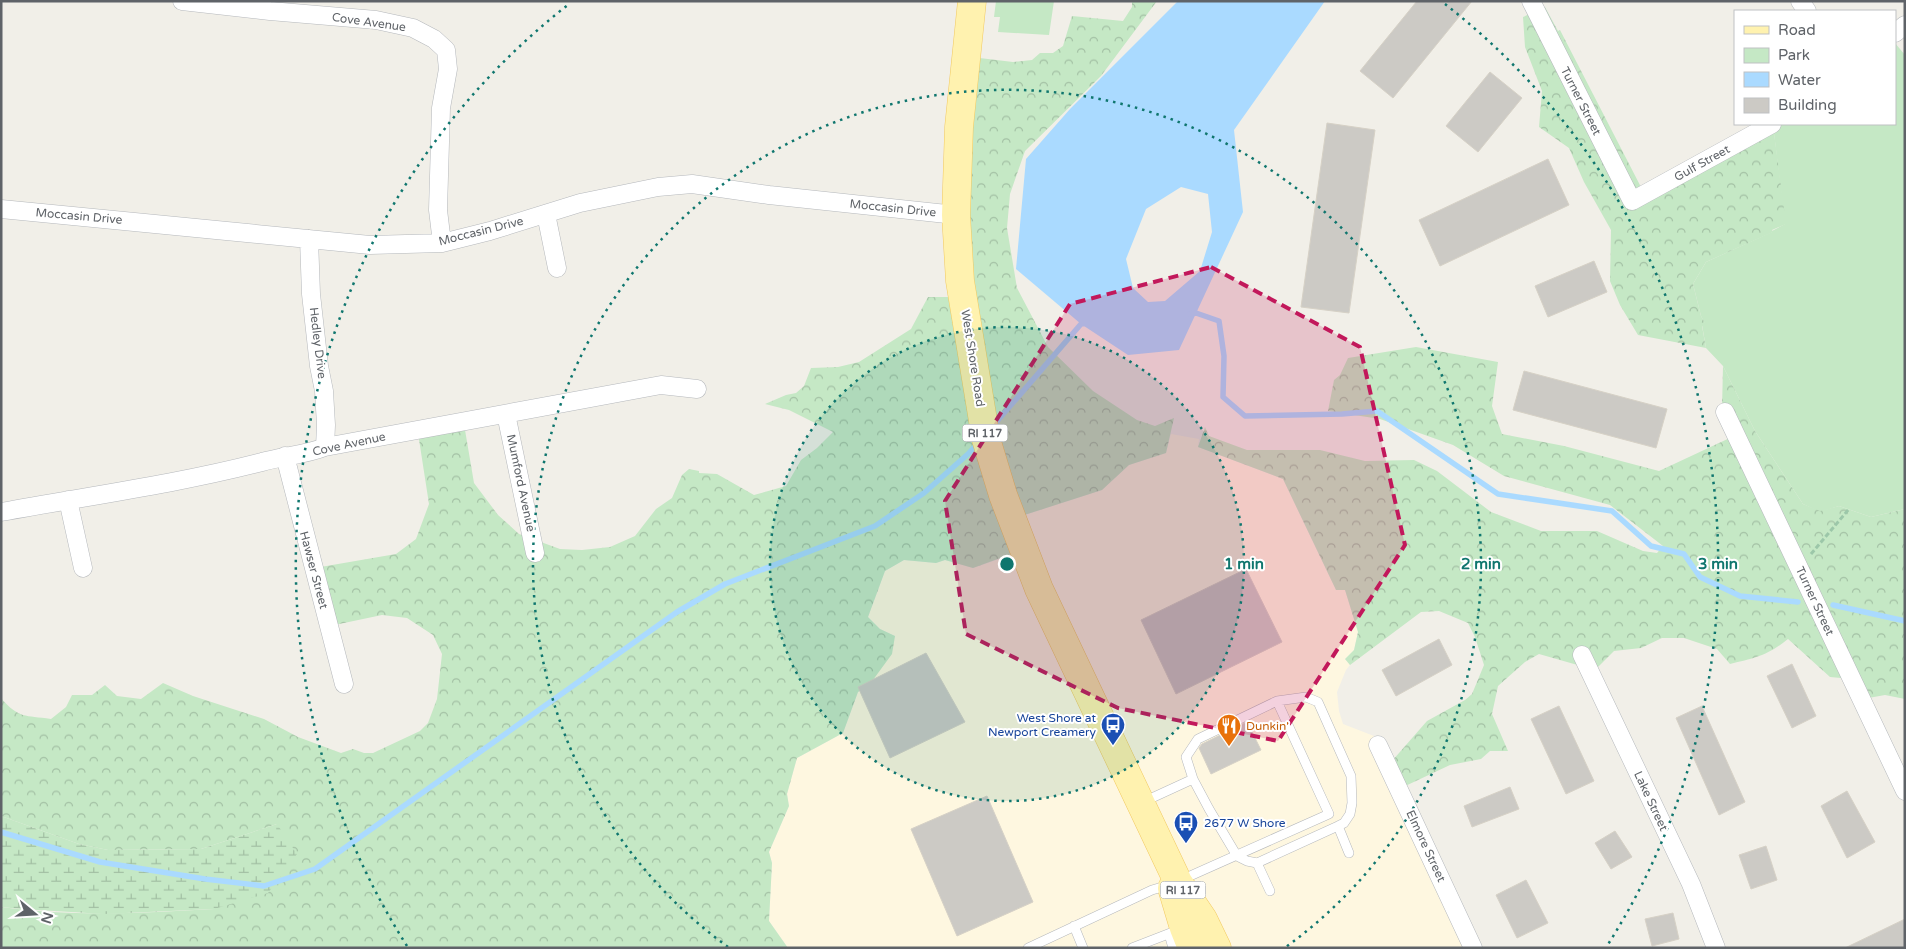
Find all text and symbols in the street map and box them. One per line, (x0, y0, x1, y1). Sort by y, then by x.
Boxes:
street label: Cove Avenue (331, 10, 407, 34)
legend (1734, 10, 1896, 125)
text: Road (1778, 21, 1816, 39)
text: Park (1778, 46, 1810, 64)
street label: Turner Street (1558, 65, 1604, 138)
text: Water (1778, 71, 1821, 89)
text: Building (1778, 96, 1837, 114)
street label: Gulf Street (1672, 142, 1733, 184)
street label: Moccasin Drive (849, 196, 937, 220)
street label: Moccasin Drive (35, 205, 123, 227)
street label: Moccasin Drive (437, 214, 525, 248)
street label: Hedley Drive (307, 306, 329, 380)
street label: West Shore Road (958, 308, 988, 408)
road number: RI 117 (962, 424, 1008, 442)
street label: Cove Avenue (311, 429, 387, 459)
street label: Mumford Avenue (504, 433, 538, 533)
street label: Hawser Street (297, 530, 331, 611)
centre of rings (998, 555, 1016, 573)
text: 1 min (1224, 555, 1264, 573)
text: 2 min (1461, 555, 1501, 573)
text: 3 min (1698, 555, 1738, 573)
street label: Turner Street (1793, 564, 1837, 638)
place label: West Shore at Newport Creamery (988, 711, 1097, 739)
bus stop icon: West Shore at Newport Creamery (1100, 712, 1126, 746)
restaurant icon: Dunkin' (1216, 713, 1242, 747)
place label: Dunkin' (1246, 719, 1289, 733)
street label: Lake Street (1631, 769, 1671, 833)
street label: Elmore Street (1403, 808, 1449, 884)
bus stop icon: 2677 W Shore (1173, 810, 1199, 844)
place label: 2677 W Shore (1204, 816, 1286, 830)
road number: RI 117 (1160, 882, 1206, 898)
north arrow (10, 889, 60, 939)
text: N (37, 910, 57, 926)

